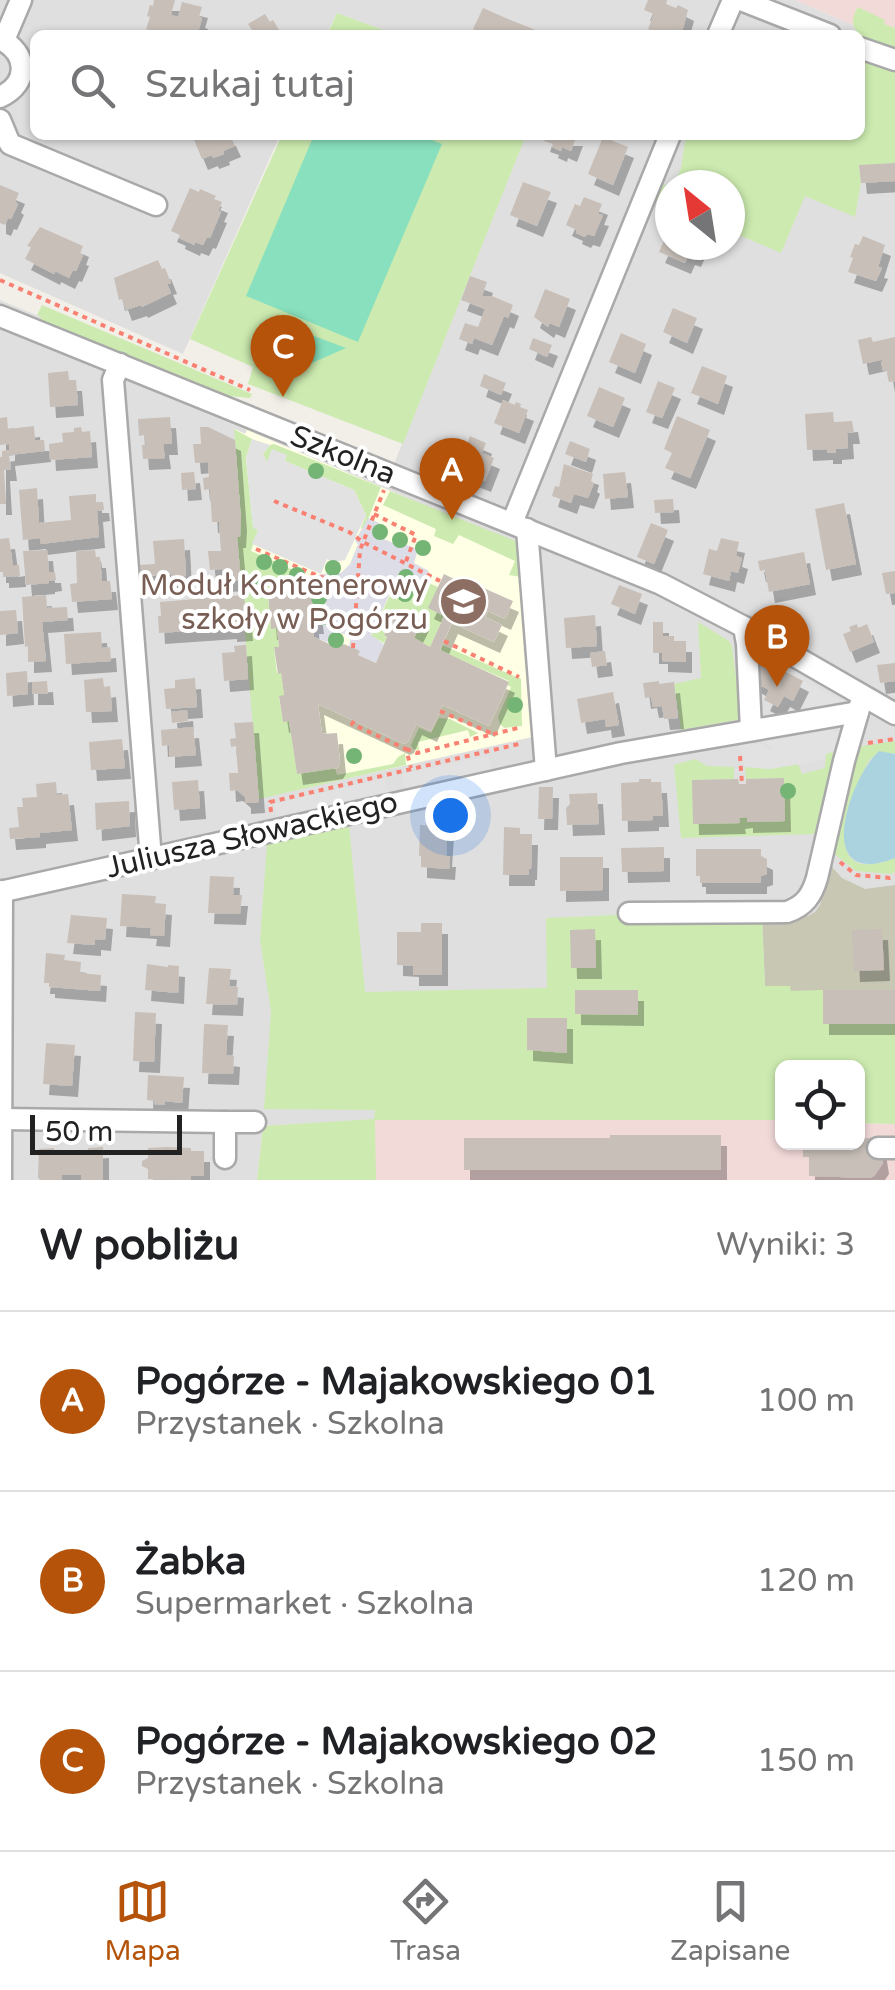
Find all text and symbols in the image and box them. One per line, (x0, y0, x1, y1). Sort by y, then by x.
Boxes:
search box (30, 30, 865, 140)
icon: search (65, 58, 120, 113)
text: Szukaj tutaj (145, 62, 355, 108)
north arrow (655, 170, 745, 260)
pin: C (250, 314, 316, 397)
street label: Szkolna (285, 417, 401, 493)
pin: A (420, 438, 484, 520)
place label: Moduł Kontenerowy szkoły w Pogórzu (140, 567, 428, 638)
school or university icon: Moduł Kontenerowy szkoły w Pogórzu (437, 576, 489, 628)
pin: B (744, 604, 810, 687)
street label: Juliusza Słowackiego (103, 783, 401, 887)
your location (425, 790, 476, 841)
map controls (775, 1060, 865, 1150)
button: locate (775, 1060, 865, 1150)
scale bar (30, 1110, 182, 1154)
text: 50 m (45, 1115, 113, 1149)
text: W pobliżu (40, 1220, 239, 1271)
text: Wyniki: 3 (716, 1226, 855, 1264)
text: Pogórze - Majakowskiego 01 (135, 1359, 657, 1405)
text: A (61, 1382, 84, 1420)
text: 100 m (757, 1382, 855, 1420)
text: Przystanek · Szkolna (135, 1405, 445, 1443)
text: Żabka (135, 1539, 246, 1585)
text: B (61, 1562, 84, 1600)
text: 120 m (757, 1562, 855, 1600)
text: Supermarket · Szkolna (135, 1585, 474, 1623)
text: Pogórze - Majakowskiego 02 (135, 1719, 657, 1765)
text: C (61, 1742, 84, 1780)
text: 150 m (757, 1742, 855, 1780)
text: Przystanek · Szkolna (135, 1765, 445, 1803)
tab: Mapa (105, 1874, 181, 1968)
tab: Trasa (390, 1874, 461, 1968)
tab: Zapisane (670, 1874, 790, 1968)

